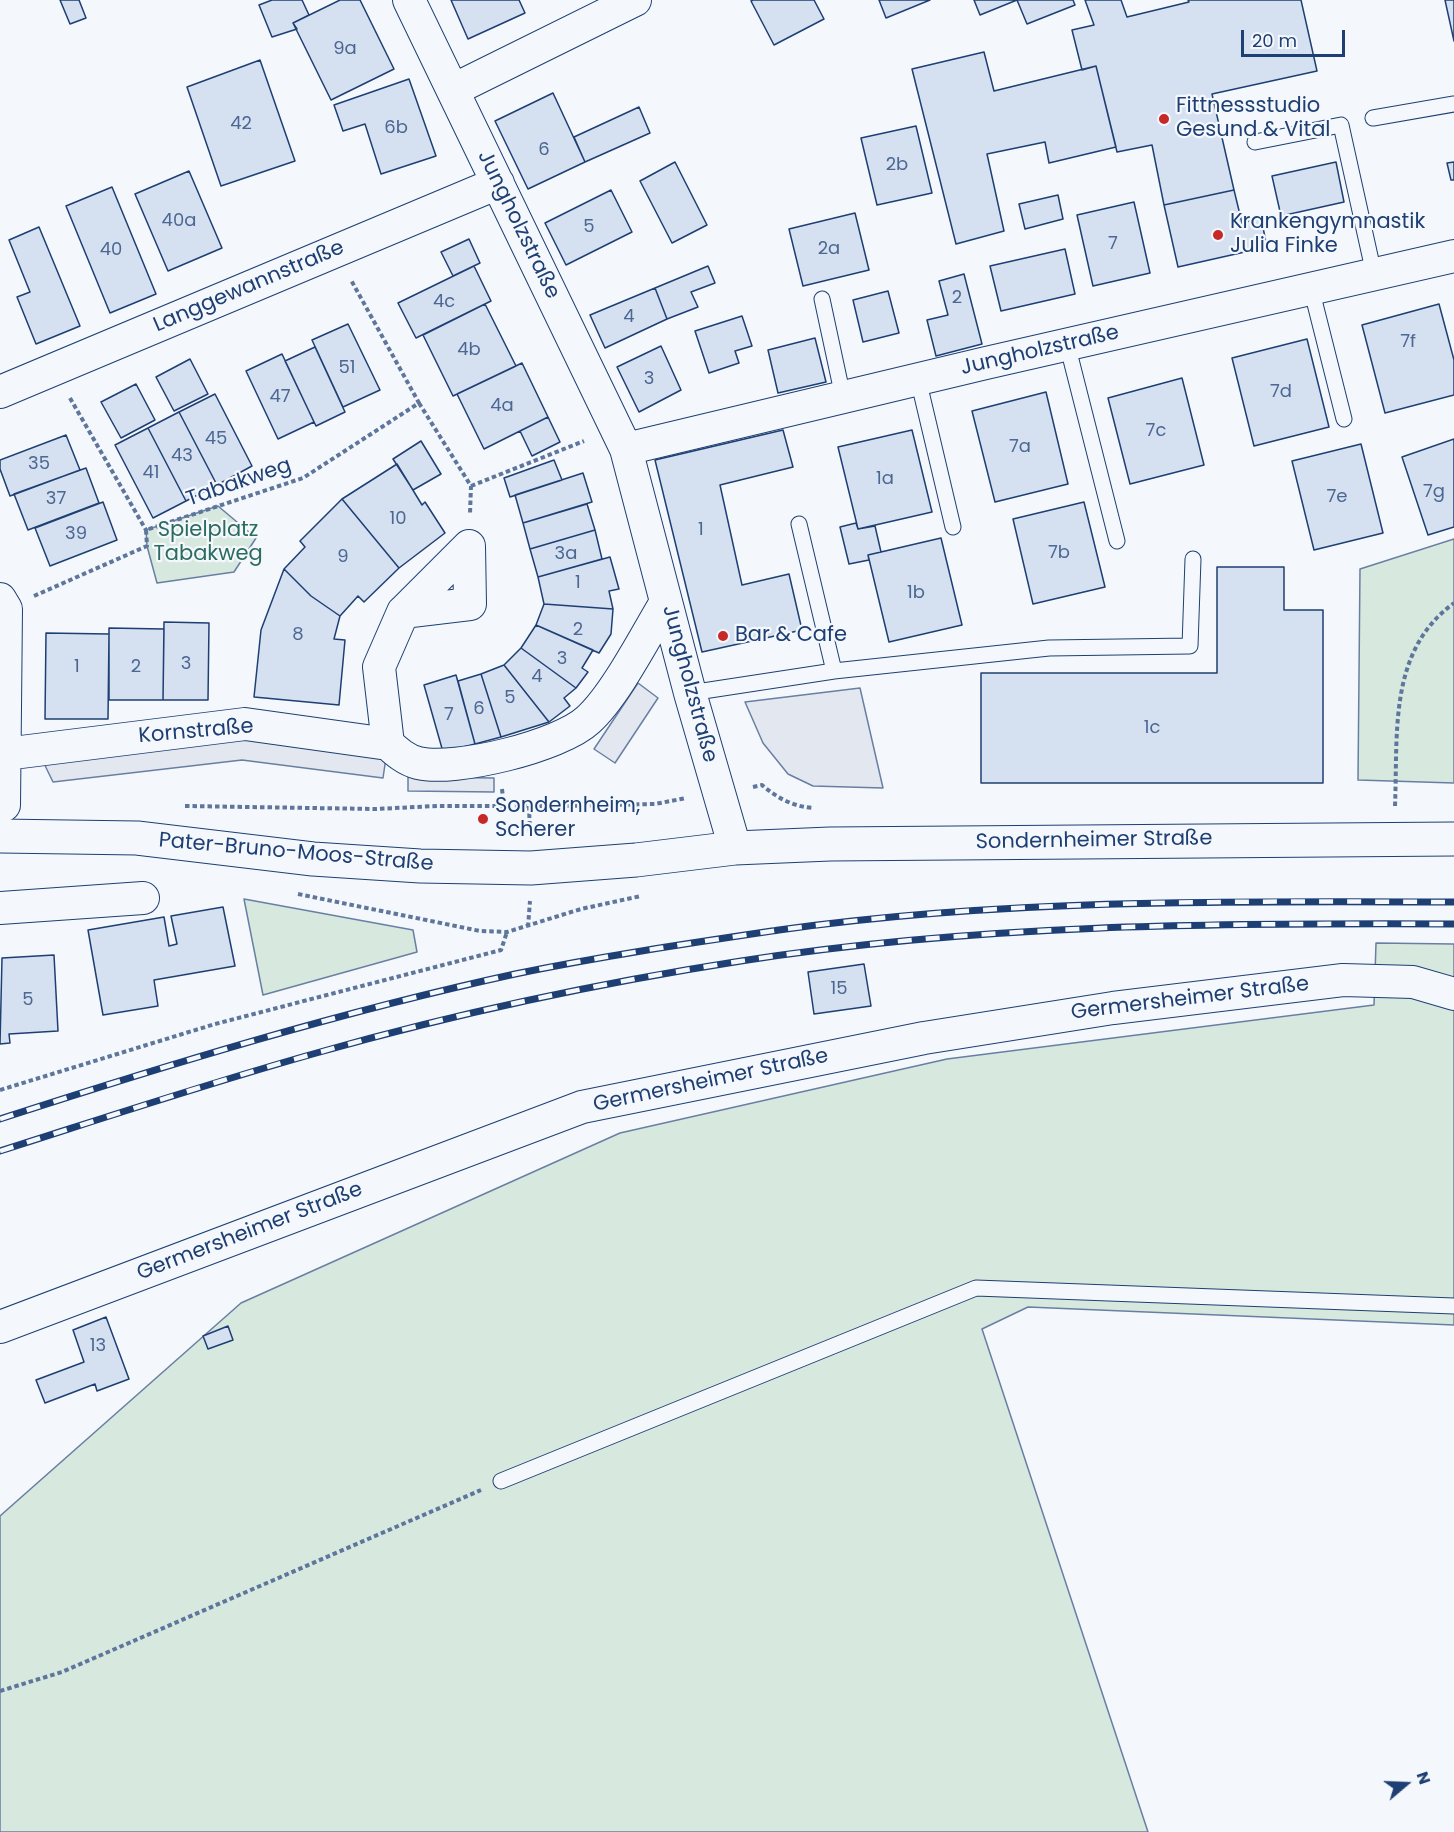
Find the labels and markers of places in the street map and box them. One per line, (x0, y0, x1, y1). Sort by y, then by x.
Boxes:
place label: Fittnessstudio Gesund & Vital (1176, 94, 1330, 144)
marker: Fittnessstudio Gesund & Vital (1157, 112, 1171, 126)
place label: Krankengymnastik Julia Finke (1230, 210, 1425, 260)
marker: Krankengymnastik Julia Finke (1211, 228, 1225, 242)
place label: Bar & Cafe (735, 623, 847, 649)
marker: Bar & Cafe (716, 629, 730, 643)
place label: Sondernheim, Scherer (495, 794, 640, 844)
marker: Sondernheim, Scherer (476, 812, 490, 826)

